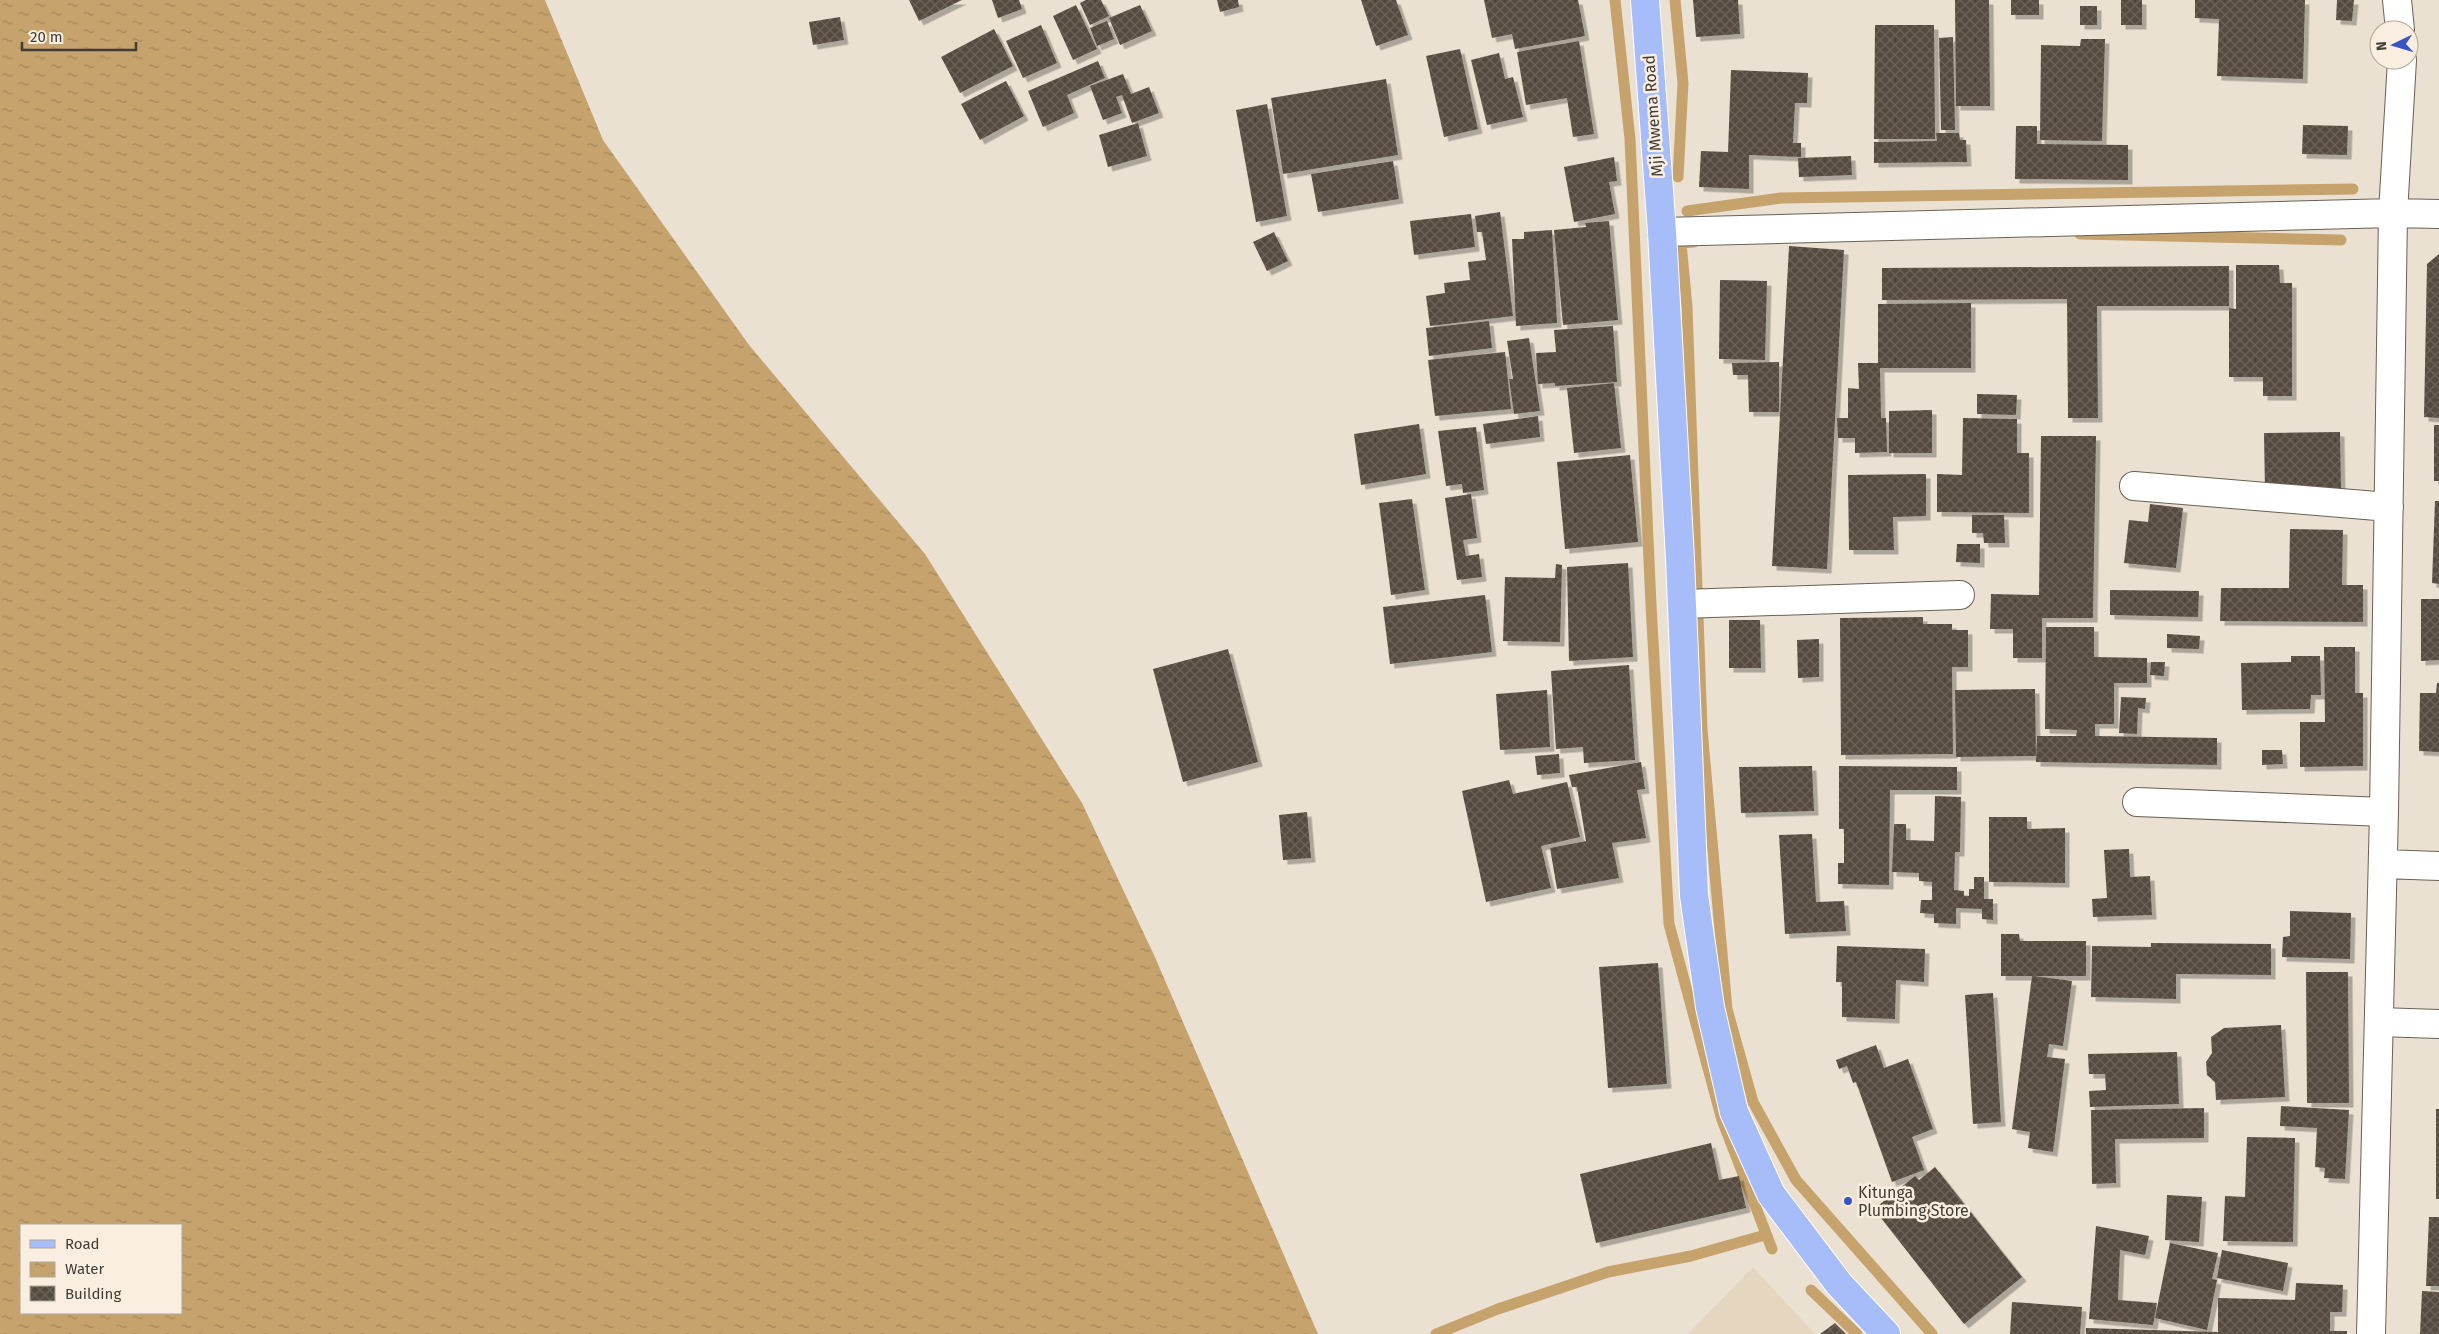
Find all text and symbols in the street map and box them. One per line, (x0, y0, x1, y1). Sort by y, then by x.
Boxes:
scale bar (22, 20, 136, 52)
north arrow (2369, 20, 2419, 70)
text: 20 m (30, 28, 63, 46)
text: N (2373, 41, 2390, 51)
street label: Mji Mwema Road (1639, 55, 1667, 177)
place label: Kitunga Plumbing Store (1858, 1183, 1969, 1220)
marker: Kitunga Plumbing Store (1842, 1195, 1854, 1207)
legend (20, 1224, 182, 1314)
text: Road (65, 1235, 100, 1253)
text: Water (65, 1260, 104, 1278)
text: Building (65, 1285, 121, 1303)

